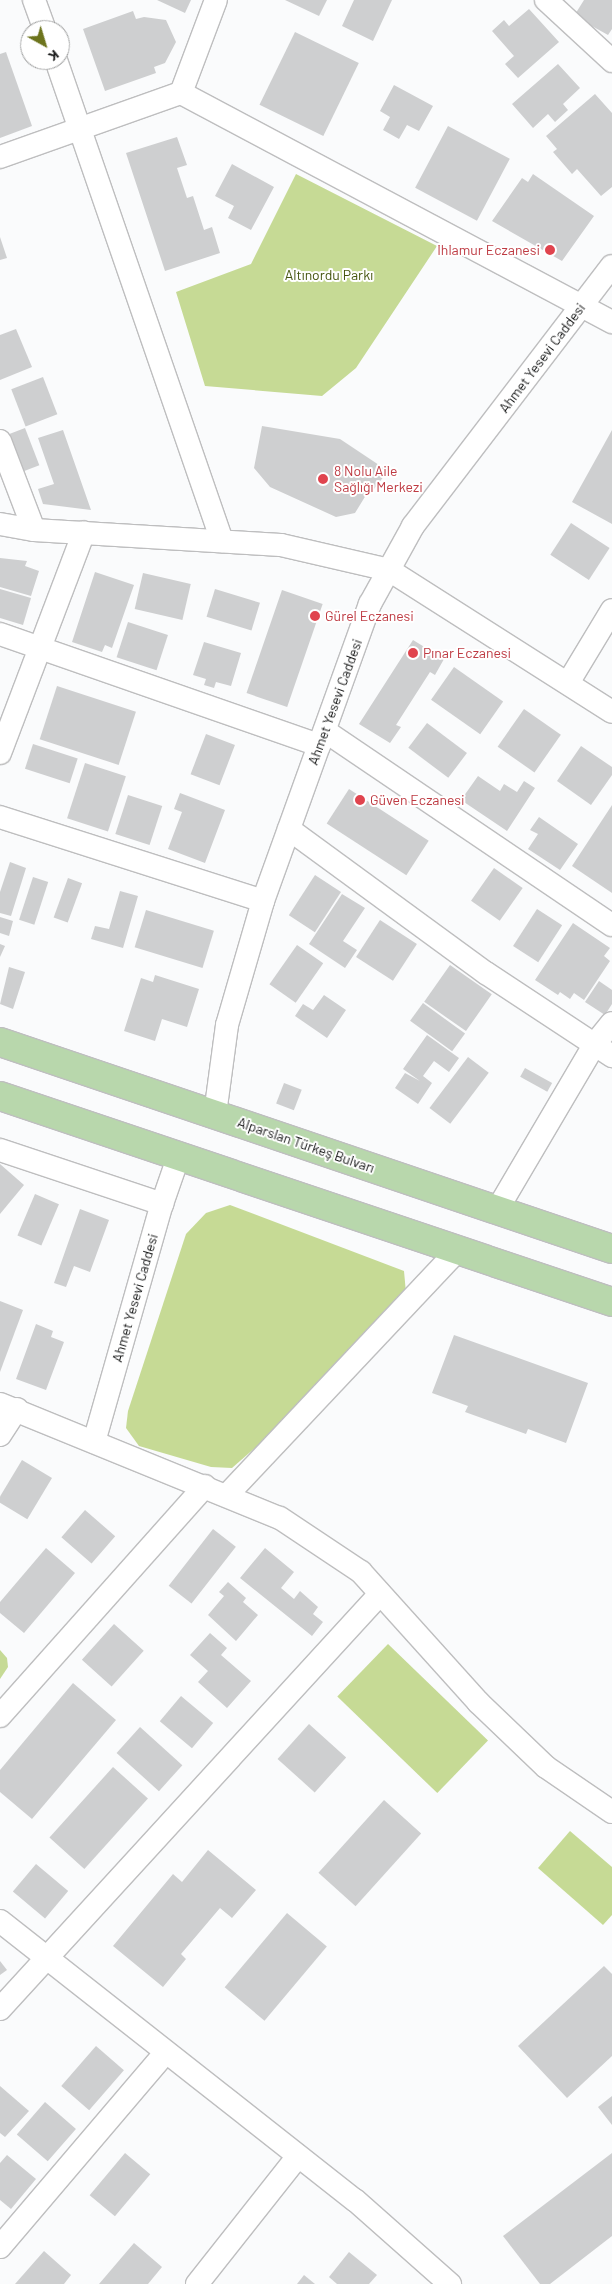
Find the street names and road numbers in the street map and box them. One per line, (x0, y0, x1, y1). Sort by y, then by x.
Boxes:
street label: Ahmet Yesevi Caddesi (495, 300, 589, 416)
street label: Ahmet Yesevi Caddesi (304, 637, 366, 767)
street label: Alparslan Türkeş Bulvarı (235, 1114, 377, 1176)
street label: Ahmet Yesevi Caddesi (109, 1232, 161, 1364)

